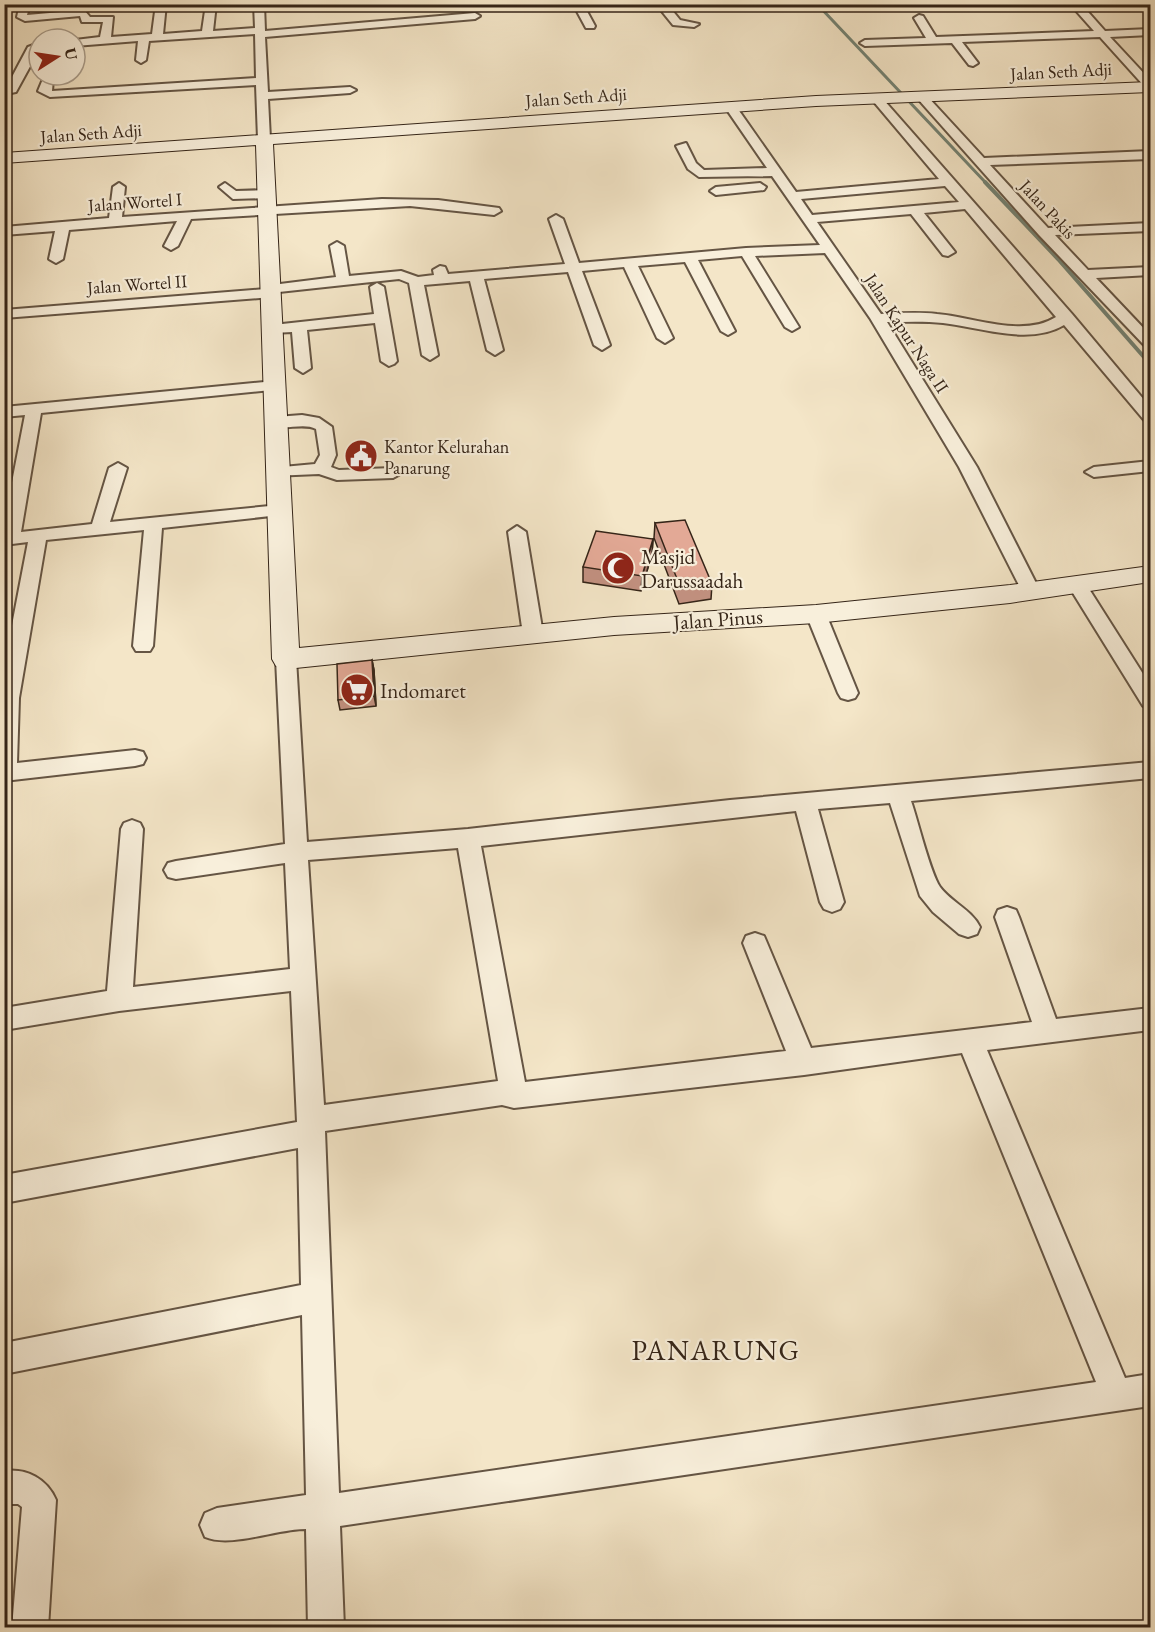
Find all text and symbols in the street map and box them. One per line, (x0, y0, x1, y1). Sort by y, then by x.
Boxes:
north arrow (27, 27, 87, 87)
text: U (60, 46, 83, 62)
street label: Jalan Seth Adji (1008, 57, 1113, 85)
street label: Jalan Seth Adji (522, 82, 628, 112)
street label: Jalan Seth Adji (37, 118, 143, 148)
street label: Jalan Pakis (1013, 173, 1081, 244)
street label: Jalan Wortel I (85, 187, 183, 217)
street label: Jalan Kapur Naga II (859, 267, 954, 397)
street label: Jalan Wortel II (84, 269, 188, 299)
place label: Kantor Kelurahan Panarung (384, 435, 510, 479)
public building icon: Kantor Kelurahan Panarung (343, 438, 379, 474)
place label: Masjid Darussaadah (641, 543, 744, 594)
mosque icon: Masjid Darussaadah (600, 550, 636, 586)
street label: Jalan Pinus (670, 602, 764, 636)
supermarket icon: Indomaret (339, 672, 375, 708)
place label: Indomaret (380, 677, 466, 704)
district label: PANARUNG (631, 1332, 801, 1368)

